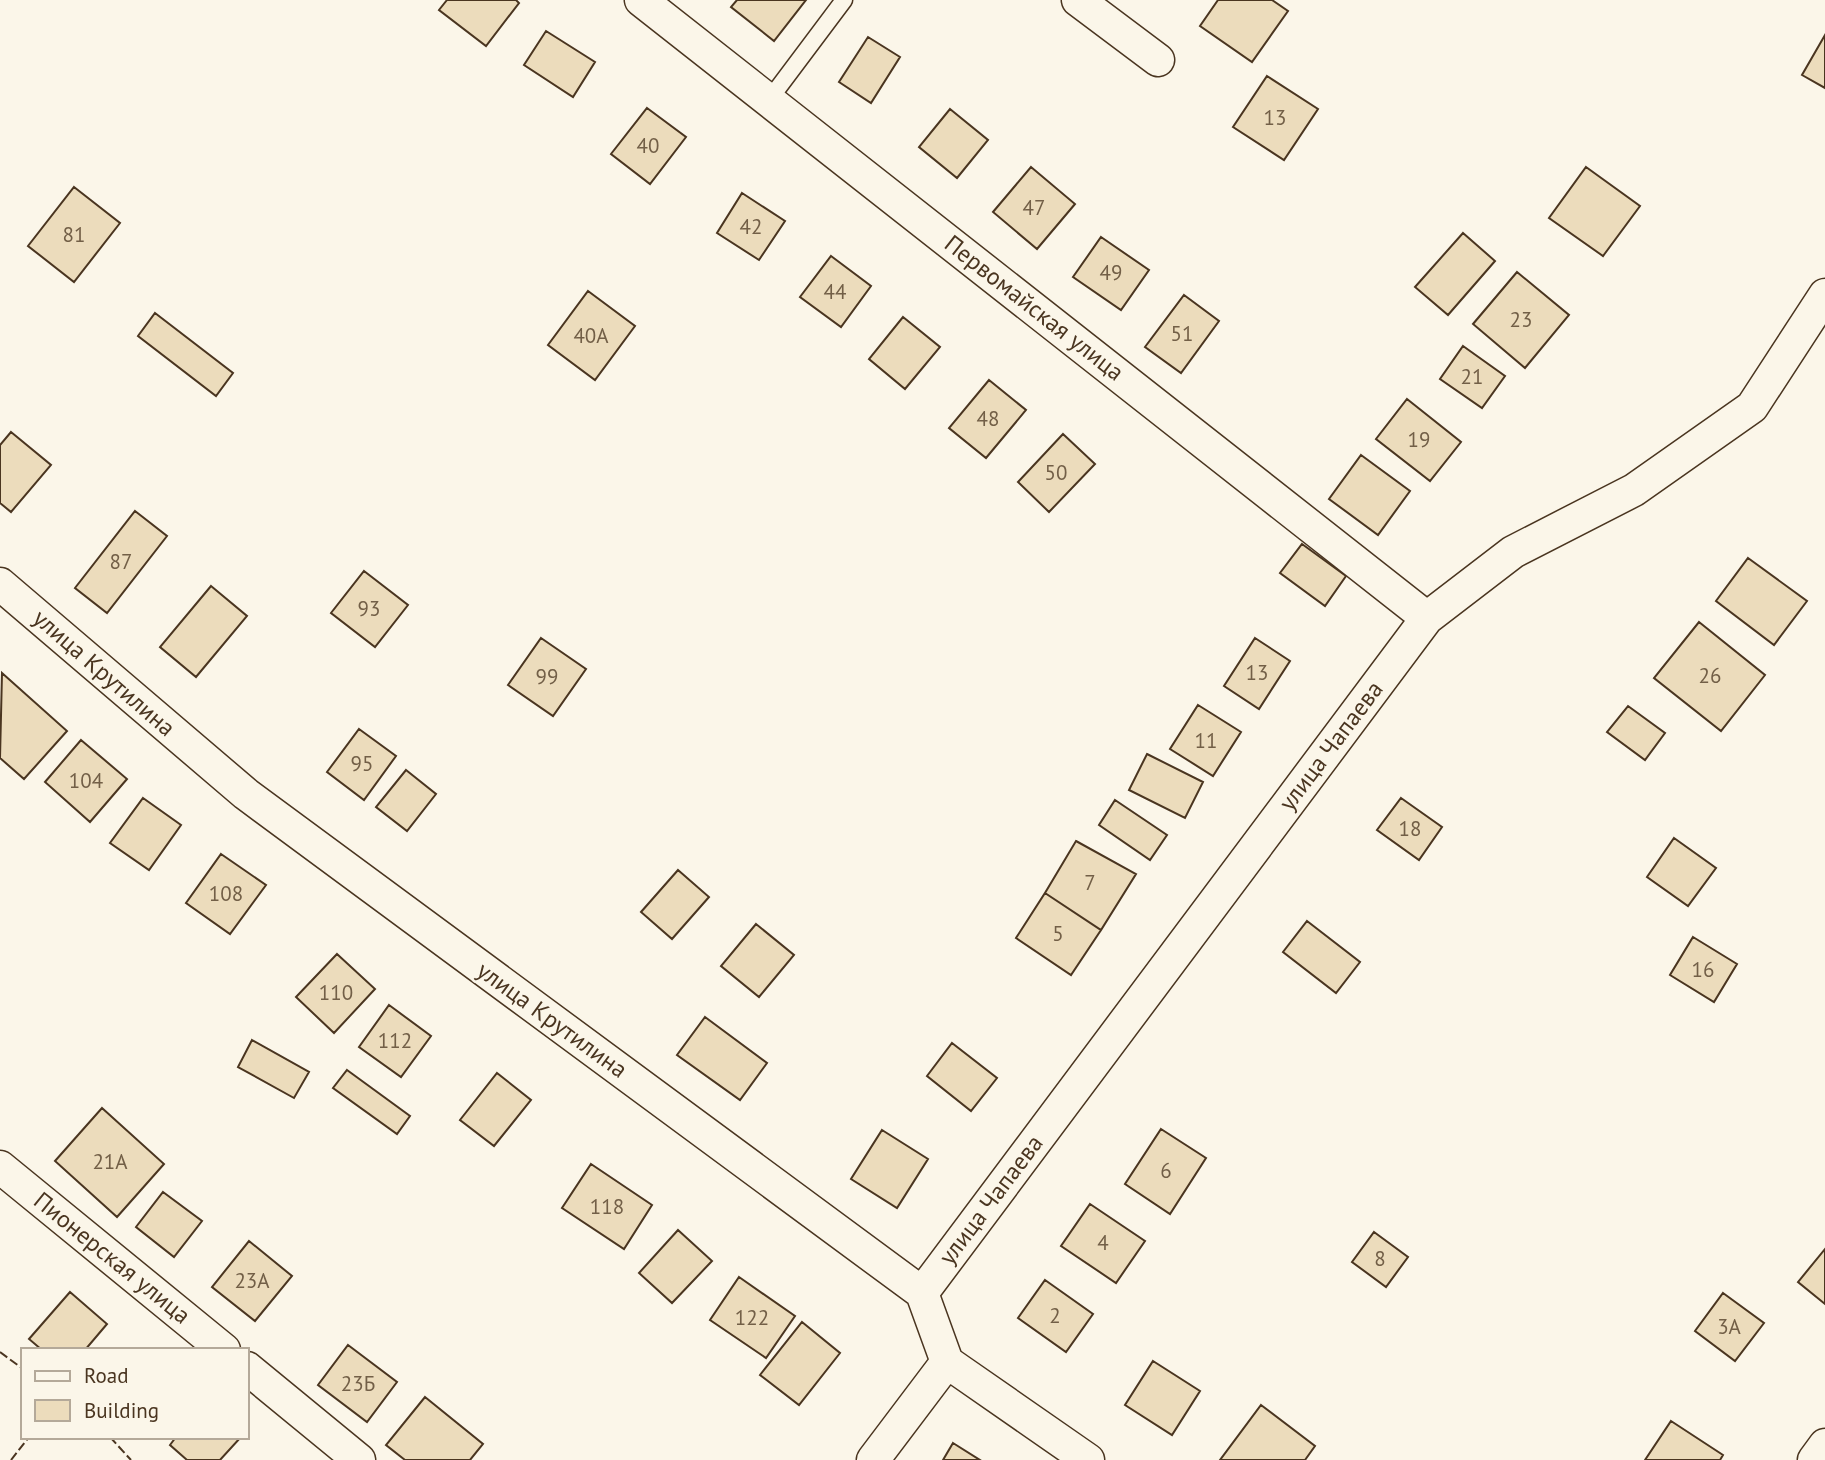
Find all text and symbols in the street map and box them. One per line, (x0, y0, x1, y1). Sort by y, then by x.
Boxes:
house number: 13 (1264, 104, 1286, 131)
house number: 40 (637, 132, 659, 159)
house number: 47 (1023, 194, 1045, 221)
house number: 42 (740, 213, 762, 240)
house number: 81 (63, 221, 85, 248)
street label: Первомайская улица (938, 228, 1130, 387)
house number: 49 (1100, 259, 1122, 286)
house number: 44 (824, 278, 846, 305)
house number: 23 (1510, 306, 1532, 333)
house number: 51 (1171, 320, 1193, 347)
house number: 40А (573, 322, 609, 349)
house number: 21 (1461, 363, 1483, 390)
house number: 48 (977, 405, 999, 432)
house number: 19 (1408, 426, 1430, 453)
house number: 50 (1045, 459, 1067, 486)
house number: 87 (110, 548, 132, 575)
house number: 93 (358, 595, 380, 622)
street label: улица Крутилина (27, 602, 182, 743)
house number: 13 (1246, 659, 1268, 686)
house number: 26 (1699, 662, 1721, 689)
house number: 99 (536, 663, 558, 690)
street label: улица Чапаева (1272, 675, 1390, 817)
house number: 11 (1195, 727, 1217, 754)
house number: 95 (351, 750, 373, 777)
house number: 104 (69, 767, 103, 794)
house number: 18 (1399, 815, 1421, 842)
house number: 7 (1084, 869, 1096, 896)
house number: 108 (209, 880, 243, 907)
house number: 5 (1052, 920, 1064, 947)
street label: улица Крутилина (471, 955, 634, 1085)
house number: 16 (1692, 956, 1714, 983)
house number: 110 (319, 979, 353, 1006)
house number: 112 (378, 1027, 412, 1054)
street label: улица Чапаева (932, 1129, 1050, 1271)
house number: 21А (92, 1148, 128, 1175)
house number: 6 (1160, 1157, 1172, 1184)
street label: Пионерская улица (28, 1185, 197, 1330)
house number: 118 (590, 1193, 624, 1220)
house number: 4 (1097, 1229, 1109, 1256)
house number: 8 (1374, 1245, 1386, 1272)
house number: 23А (234, 1267, 270, 1294)
house number: 2 (1049, 1302, 1061, 1329)
house number: 122 (735, 1304, 769, 1331)
house number: 3А (1717, 1313, 1742, 1340)
legend (21, 1348, 248, 1439)
text: Road (84, 1362, 128, 1389)
house number: 23Б (341, 1370, 375, 1397)
text: Building (84, 1397, 159, 1424)

